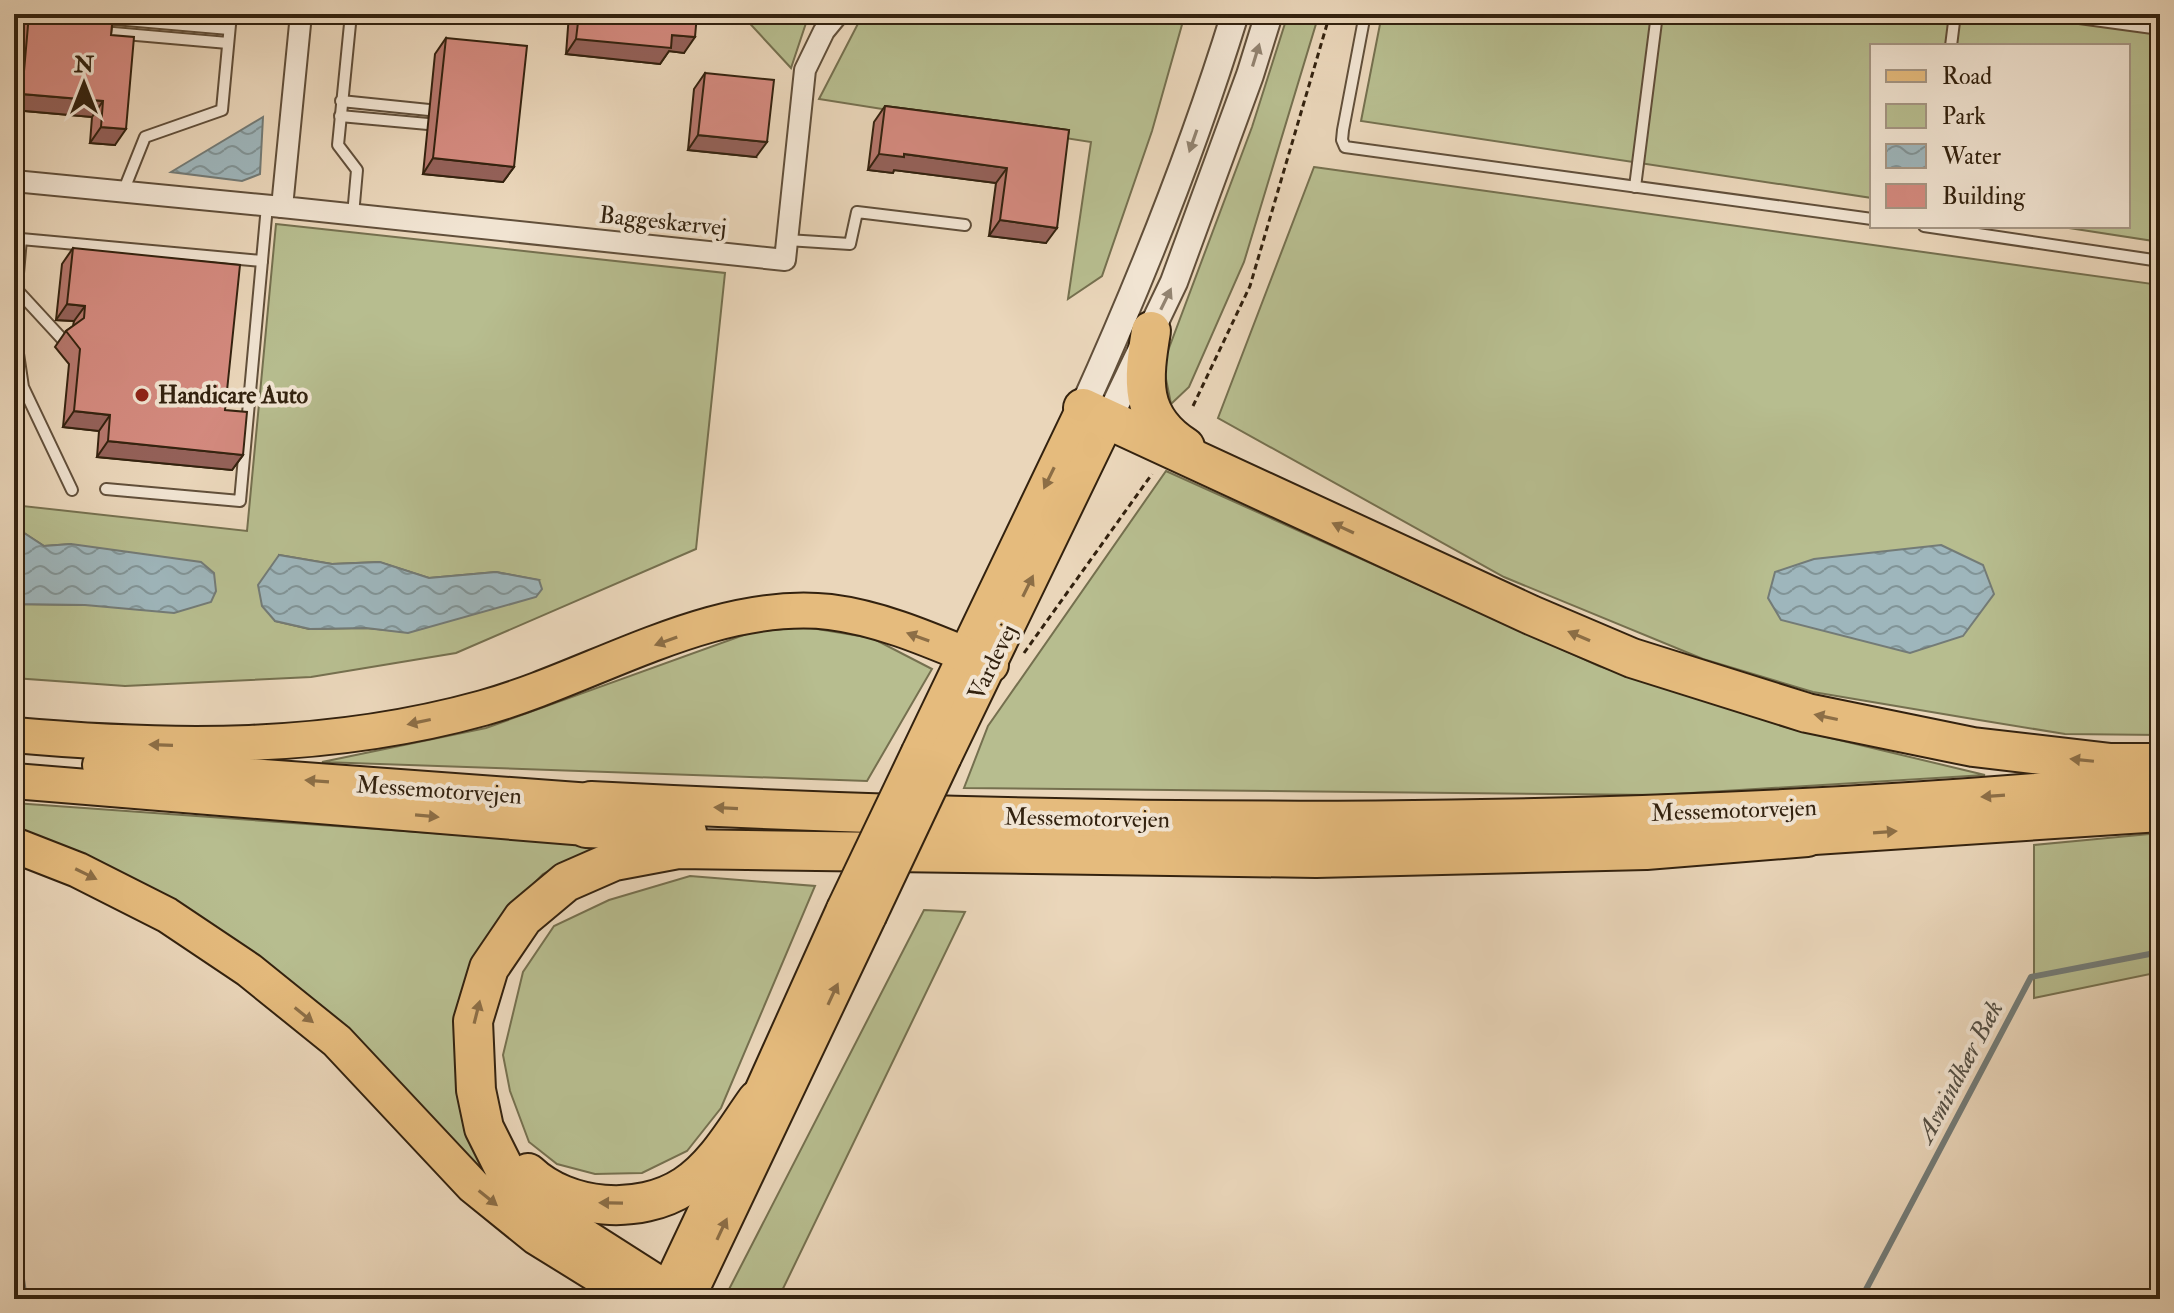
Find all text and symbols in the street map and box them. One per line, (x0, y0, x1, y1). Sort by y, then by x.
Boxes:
one-way arrow (1250, 43, 1263, 67)
north arrow (44, 44, 124, 124)
legend (1870, 44, 2130, 228)
text: N (73, 51, 94, 79)
text: Road (1942, 61, 1992, 92)
text: Park (1942, 101, 1986, 132)
one-way arrow (1186, 129, 1198, 153)
text: Water (1941, 141, 2001, 172)
text: Building (1942, 181, 2026, 212)
street label: Baggeskærvej (598, 199, 728, 244)
one-way arrow (1159, 288, 1173, 311)
place label: Handicare Auto (158, 380, 309, 411)
marker: Handicare Auto (133, 386, 151, 404)
one-way arrow (1042, 467, 1056, 490)
one-way arrow (1331, 521, 1354, 535)
one-way arrow (1022, 574, 1035, 597)
street label: Vardevej (961, 619, 1024, 705)
one-way arrow (1568, 629, 1591, 642)
one-way arrow (906, 630, 930, 643)
one-way arrow (654, 635, 678, 648)
one-way arrow (1813, 710, 1838, 723)
one-way arrow (406, 716, 431, 729)
one-way arrow (148, 738, 173, 751)
one-way arrow (2069, 753, 2094, 766)
street label: Messemotorvejen (355, 769, 523, 812)
one-way arrow (304, 774, 329, 787)
one-way arrow (1980, 790, 2005, 803)
street label: Messemotorvejen (1651, 792, 1818, 829)
one-way arrow (713, 802, 738, 815)
street label: Messemotorvejen (1004, 802, 1170, 835)
one-way arrow (414, 810, 439, 823)
one-way arrow (1873, 825, 1898, 838)
one-way arrow (75, 867, 98, 881)
one-way arrow (826, 982, 840, 1005)
water label: Asmindkær Bæk (1908, 995, 2011, 1150)
one-way arrow (471, 1000, 483, 1025)
one-way arrow (294, 1006, 314, 1022)
one-way arrow (478, 1189, 498, 1206)
one-way arrow (598, 1197, 623, 1210)
one-way arrow (715, 1217, 729, 1240)

